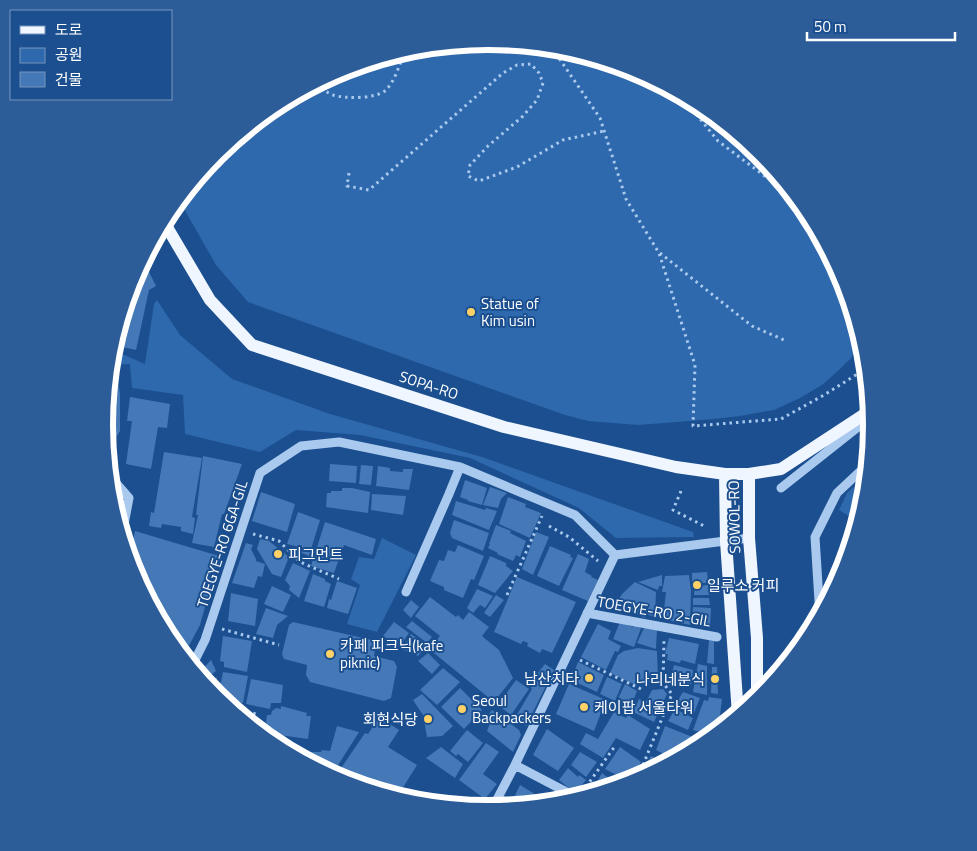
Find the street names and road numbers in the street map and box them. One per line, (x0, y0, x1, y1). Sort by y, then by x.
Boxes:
street label: SOPA-RO (396, 365, 462, 405)
street label: TOEGYE-RO 6GA-GIL (191, 477, 253, 611)
street label: SOWOL-RO (722, 480, 746, 554)
street label: TOEGYE-RO 2-GIL (595, 590, 713, 632)

